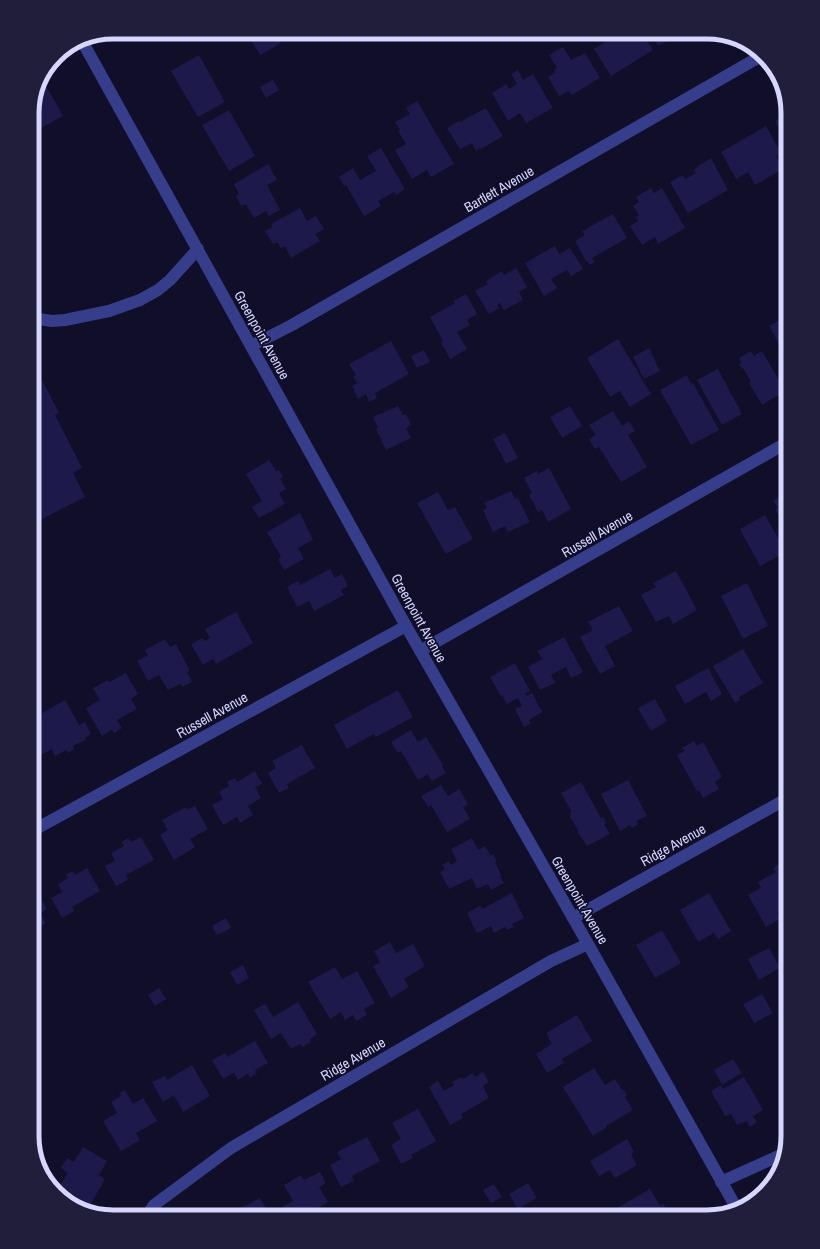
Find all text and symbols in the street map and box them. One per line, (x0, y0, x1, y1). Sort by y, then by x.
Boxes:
street label: Bartlett Avenue (461, 162, 537, 216)
street label: Greenpoint Avenue (230, 287, 294, 383)
street label: Russell Avenue (558, 506, 636, 562)
street label: Greenpoint Avenue (387, 570, 451, 666)
street label: Russell Avenue (173, 688, 251, 742)
street label: Ridge Avenue (637, 820, 709, 870)
street label: Greenpoint Avenue (548, 853, 612, 947)
street label: Ridge Avenue (317, 1033, 389, 1085)

